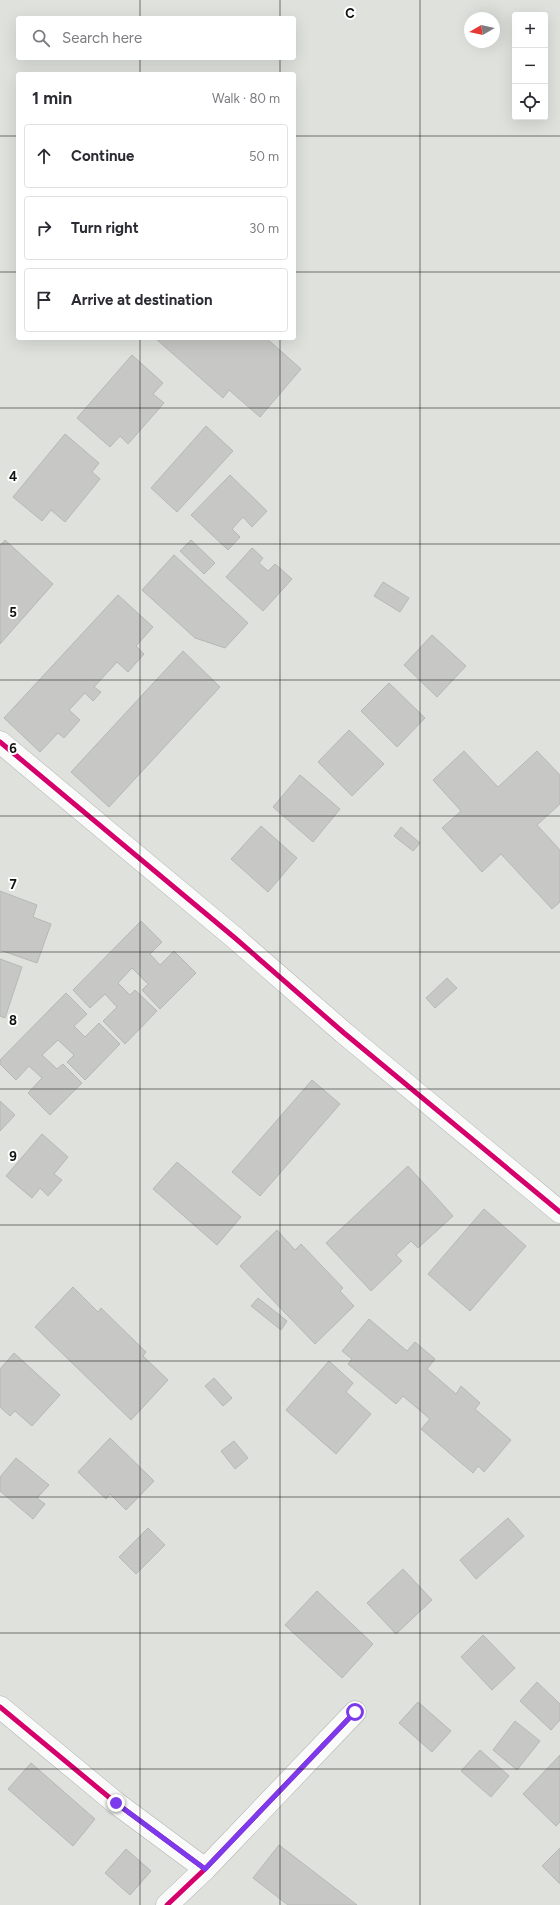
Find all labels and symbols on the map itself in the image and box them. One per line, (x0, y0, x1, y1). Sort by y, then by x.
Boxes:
text: C (345, 6, 355, 21)
north arrow (464, 12, 500, 48)
text: 4 (9, 469, 17, 484)
text: 5 (9, 605, 17, 620)
text: 6 (9, 741, 17, 756)
text: 7 (9, 877, 17, 892)
text: 8 (9, 1013, 17, 1028)
text: 9 (9, 1149, 17, 1164)
route start (346, 1703, 364, 1721)
route end (107, 1794, 125, 1812)

